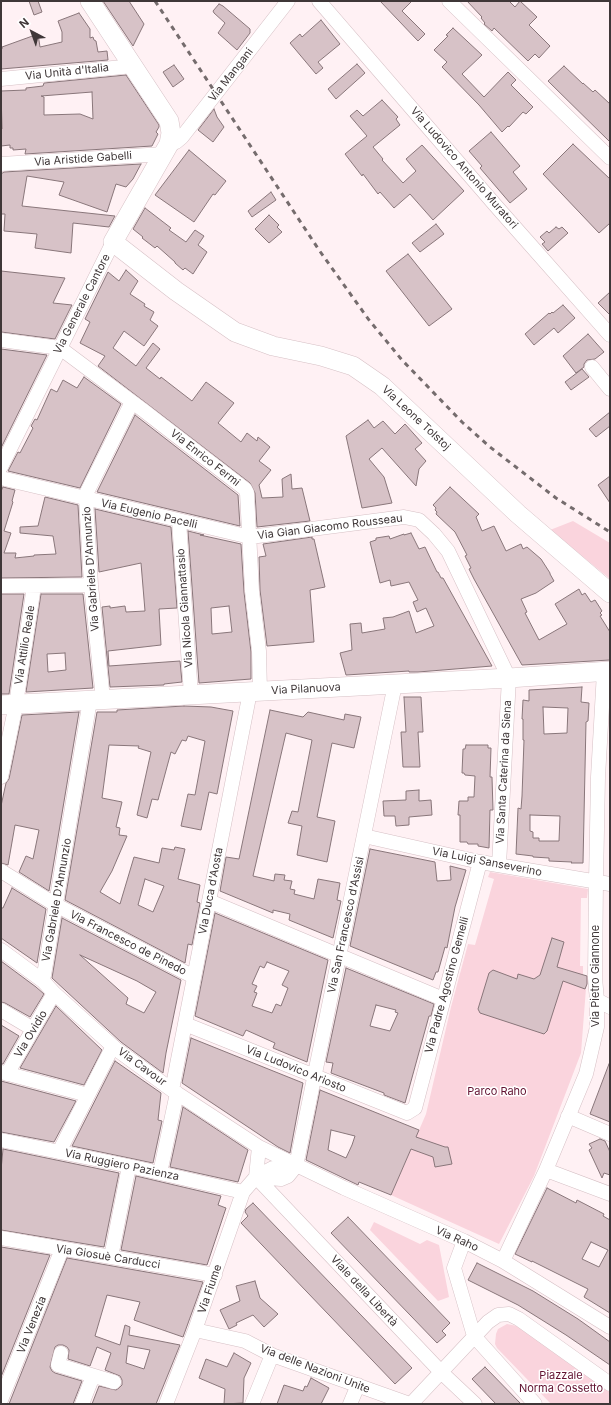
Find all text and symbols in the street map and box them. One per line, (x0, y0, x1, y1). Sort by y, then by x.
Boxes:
north arrow (12, 12, 52, 52)
text: N (16, 15, 32, 31)
street label: Via Mangani (206, 46, 256, 104)
street label: Via Unità d'Italia (24, 61, 110, 83)
street label: Via Ludovico Antonio Muratori (408, 104, 520, 232)
street label: Via Aristide Gabelli (34, 149, 132, 169)
street label: Via Generale Cantore (51, 252, 113, 356)
street label: Via Leone Tolstoj (379, 383, 453, 453)
street label: Via Enrico Fermi (168, 427, 242, 489)
street label: Via Eugenio Pacelli (100, 496, 198, 532)
street label: Via Gabriele D'Annunzio (80, 506, 102, 632)
street label: Via Gian Giacomo Rousseau (257, 512, 403, 542)
street label: Via Nicola Giannattasio (174, 548, 196, 668)
street label: Via Attilio Reale (12, 604, 38, 686)
street label: Via Pilanuova (271, 681, 341, 697)
street label: Via Santa Caterina da Siena (494, 700, 514, 844)
street label: Via Gabriele D'Annunzio (40, 837, 74, 963)
street label: Via Luigi Sanseverino (431, 845, 543, 879)
street label: Via Duca d'Aosta (196, 846, 226, 936)
street label: Via San Francesco d'Assisi (325, 855, 367, 995)
street label: Via Francesco de Pinedo (67, 908, 189, 978)
street label: Via Padre Agostino Gemelli (422, 915, 472, 1055)
street label: Via Pietro Giannone (589, 925, 603, 1027)
street label: Via Ovidio (12, 1008, 50, 1060)
street label: Via Ludovico Ariosto (244, 1043, 348, 1095)
street label: Via Cavour (115, 1045, 169, 1089)
park label: Parco Raho (467, 1085, 527, 1099)
street label: Via Ruggiero Pazienza (64, 1146, 180, 1184)
street label: Via Raho (433, 1224, 481, 1254)
street label: Via Giosuè Carducci (55, 1242, 161, 1272)
street label: Viale della Libertà (328, 1253, 400, 1329)
street label: Via Fiume (195, 1263, 225, 1315)
street label: Via Venezia (15, 1294, 49, 1356)
street label: Via delle Nazioni Unite (258, 1342, 372, 1396)
park label: Piazzale Norma Cossetto (519, 1369, 603, 1395)

